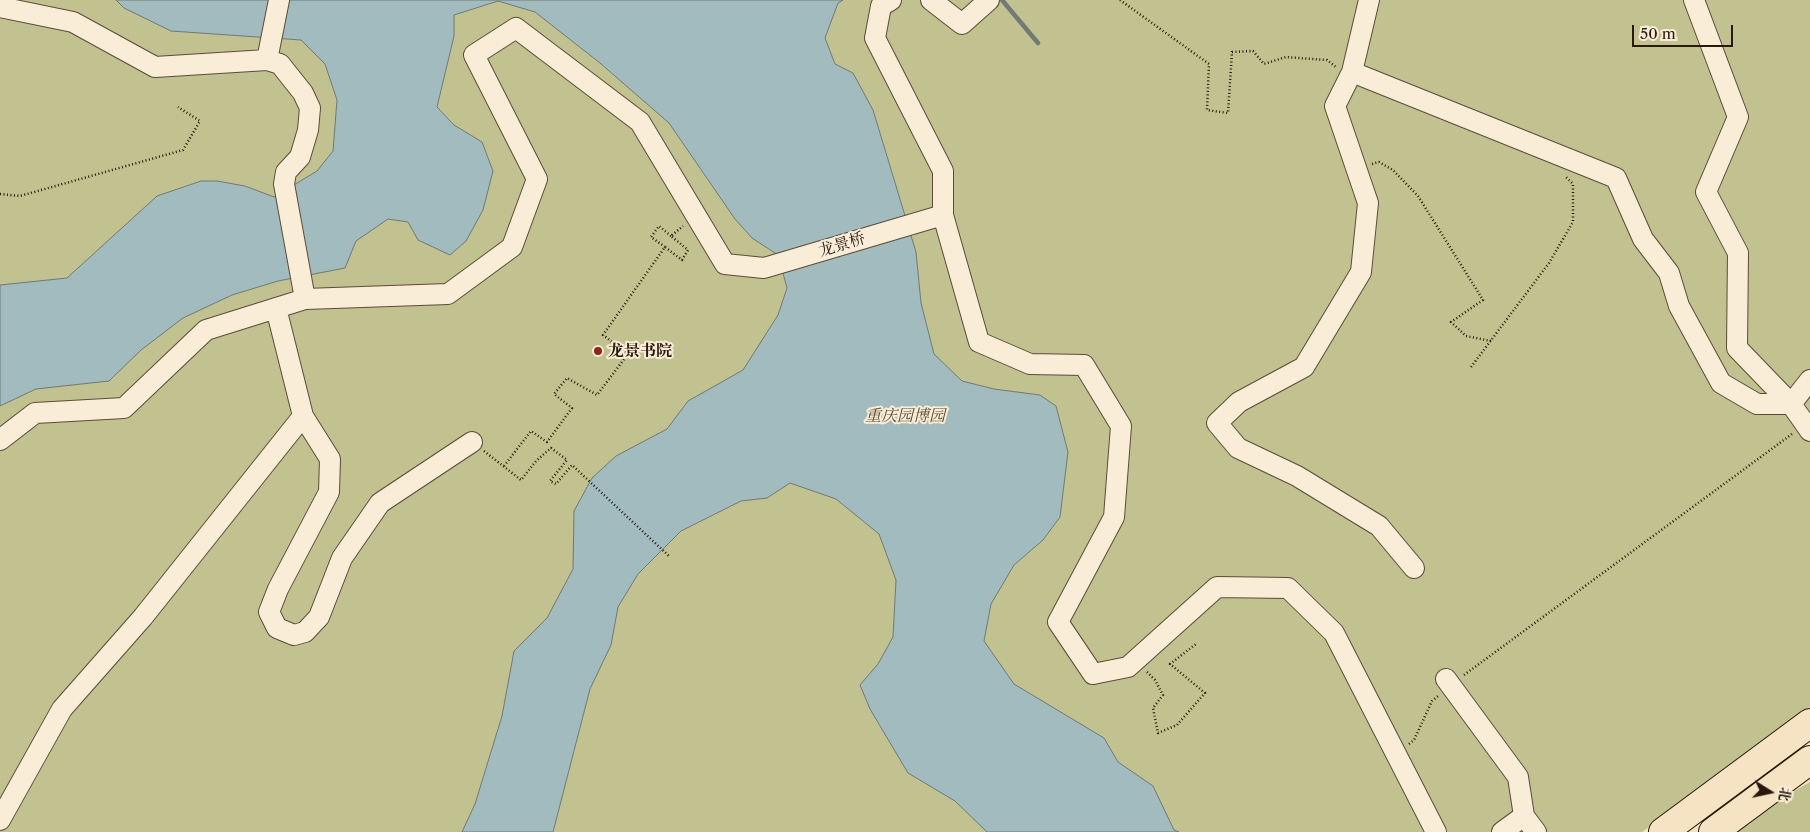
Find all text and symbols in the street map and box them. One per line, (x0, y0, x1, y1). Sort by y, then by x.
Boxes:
scale bar (1635, 15, 1736, 47)
text: 50 m (1640, 24, 1676, 43)
street label: 龙景桥 (816, 229, 868, 261)
place label: 龙景书院 (608, 341, 672, 361)
marker: 龙景书院 (592, 345, 604, 357)
park label: 重庆园博园 (865, 406, 945, 426)
north arrow (1745, 767, 1795, 817)
text: 北 (1775, 786, 1795, 803)

